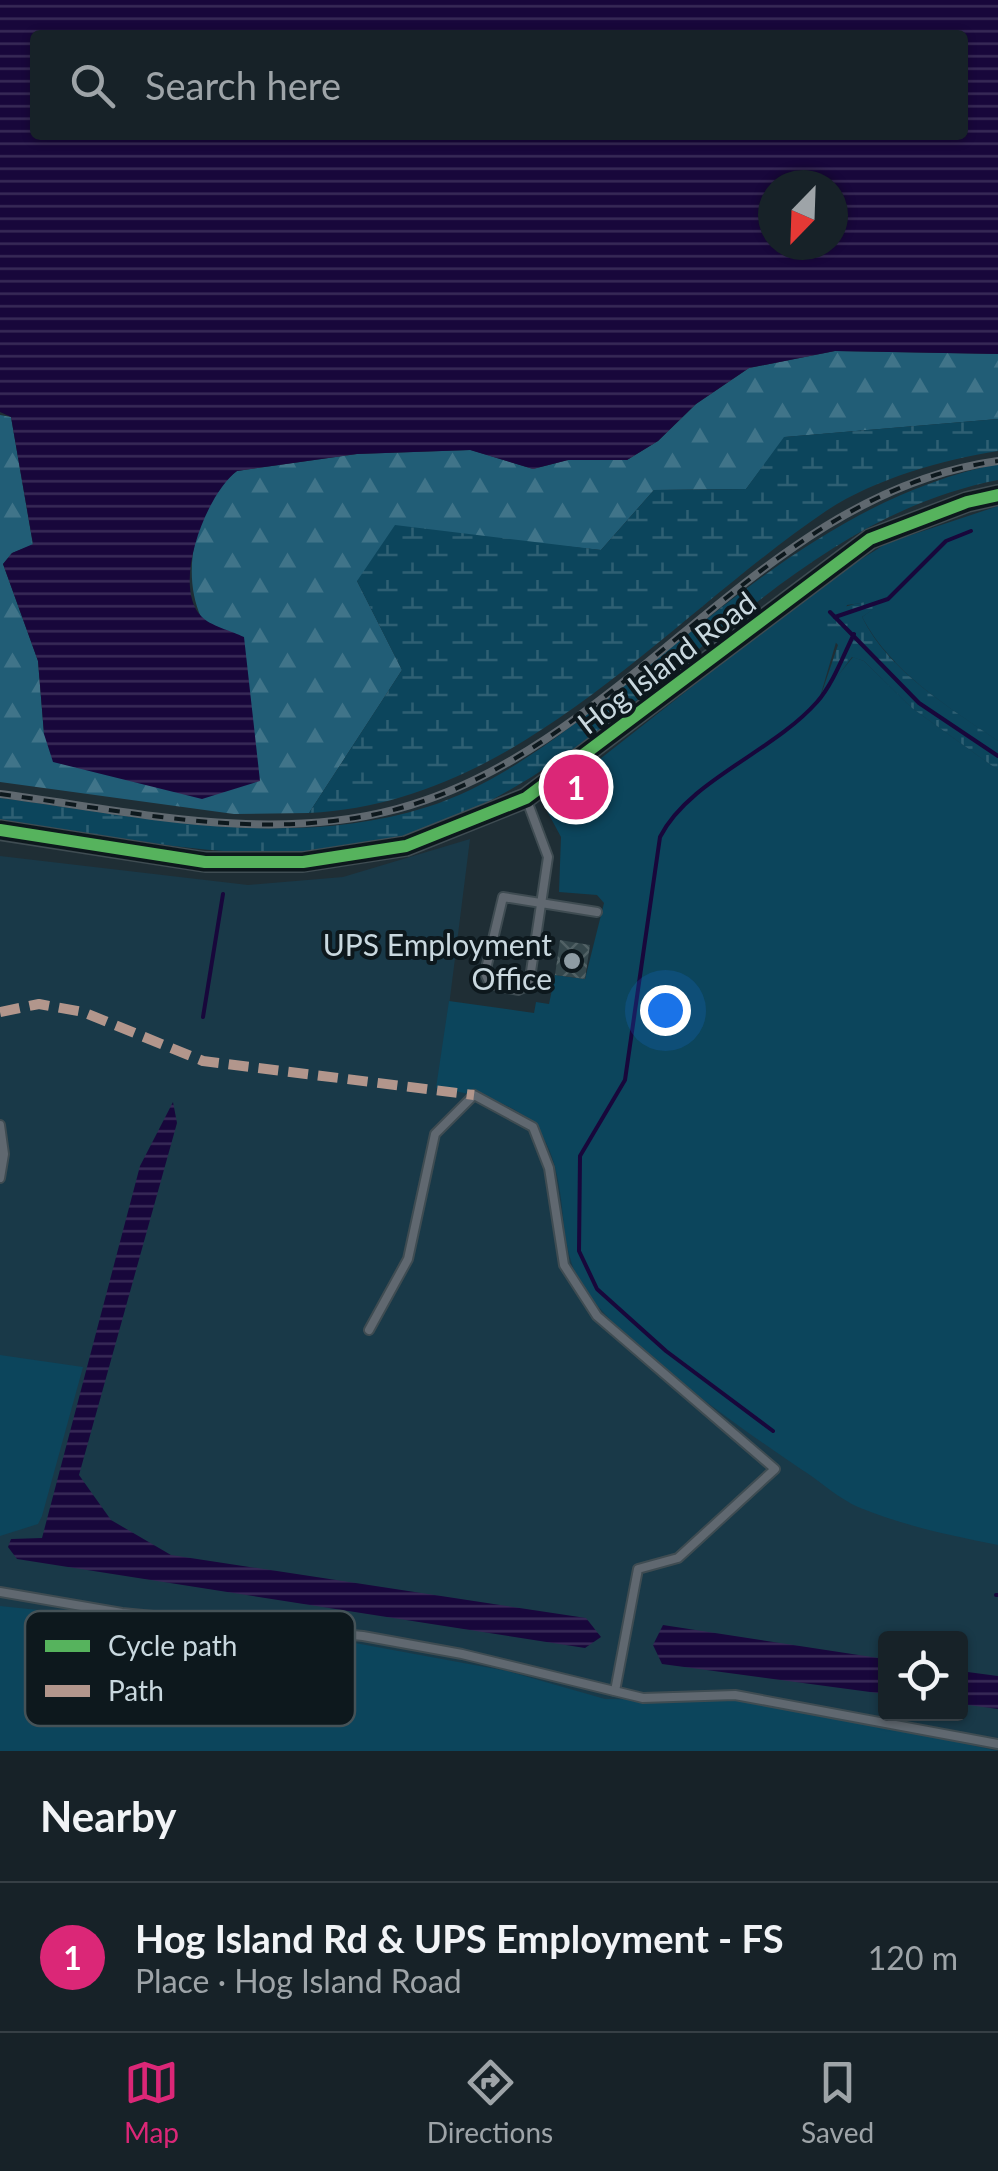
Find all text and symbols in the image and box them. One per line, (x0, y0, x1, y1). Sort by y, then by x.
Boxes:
search box (30, 30, 968, 140)
icon: search (65, 58, 120, 113)
text: Search here (145, 62, 341, 108)
north arrow (758, 170, 848, 260)
street label: Hog Island Road (570, 583, 762, 741)
pin: 1 (544, 750, 608, 824)
place label: UPS Employment Office (323, 926, 552, 996)
marker: UPS Employment Office (561, 950, 583, 972)
your location (640, 985, 691, 1036)
legend (25, 1611, 355, 1726)
text: Cycle path (108, 1628, 237, 1662)
map controls (878, 1631, 968, 1721)
button: locate (878, 1631, 968, 1721)
text: Path (108, 1673, 164, 1707)
text: Nearby (40, 1791, 177, 1841)
text: Hog Island Rd & UPS Employment - FS (135, 1915, 783, 1961)
text: 1 (63, 1938, 82, 1977)
text: 120 m (868, 1938, 958, 1977)
text: Place · Hog Island Road (135, 1961, 462, 2000)
tab: Map (124, 2055, 179, 2149)
tab: Directions (427, 2055, 553, 2149)
tab: Saved (801, 2055, 874, 2149)

